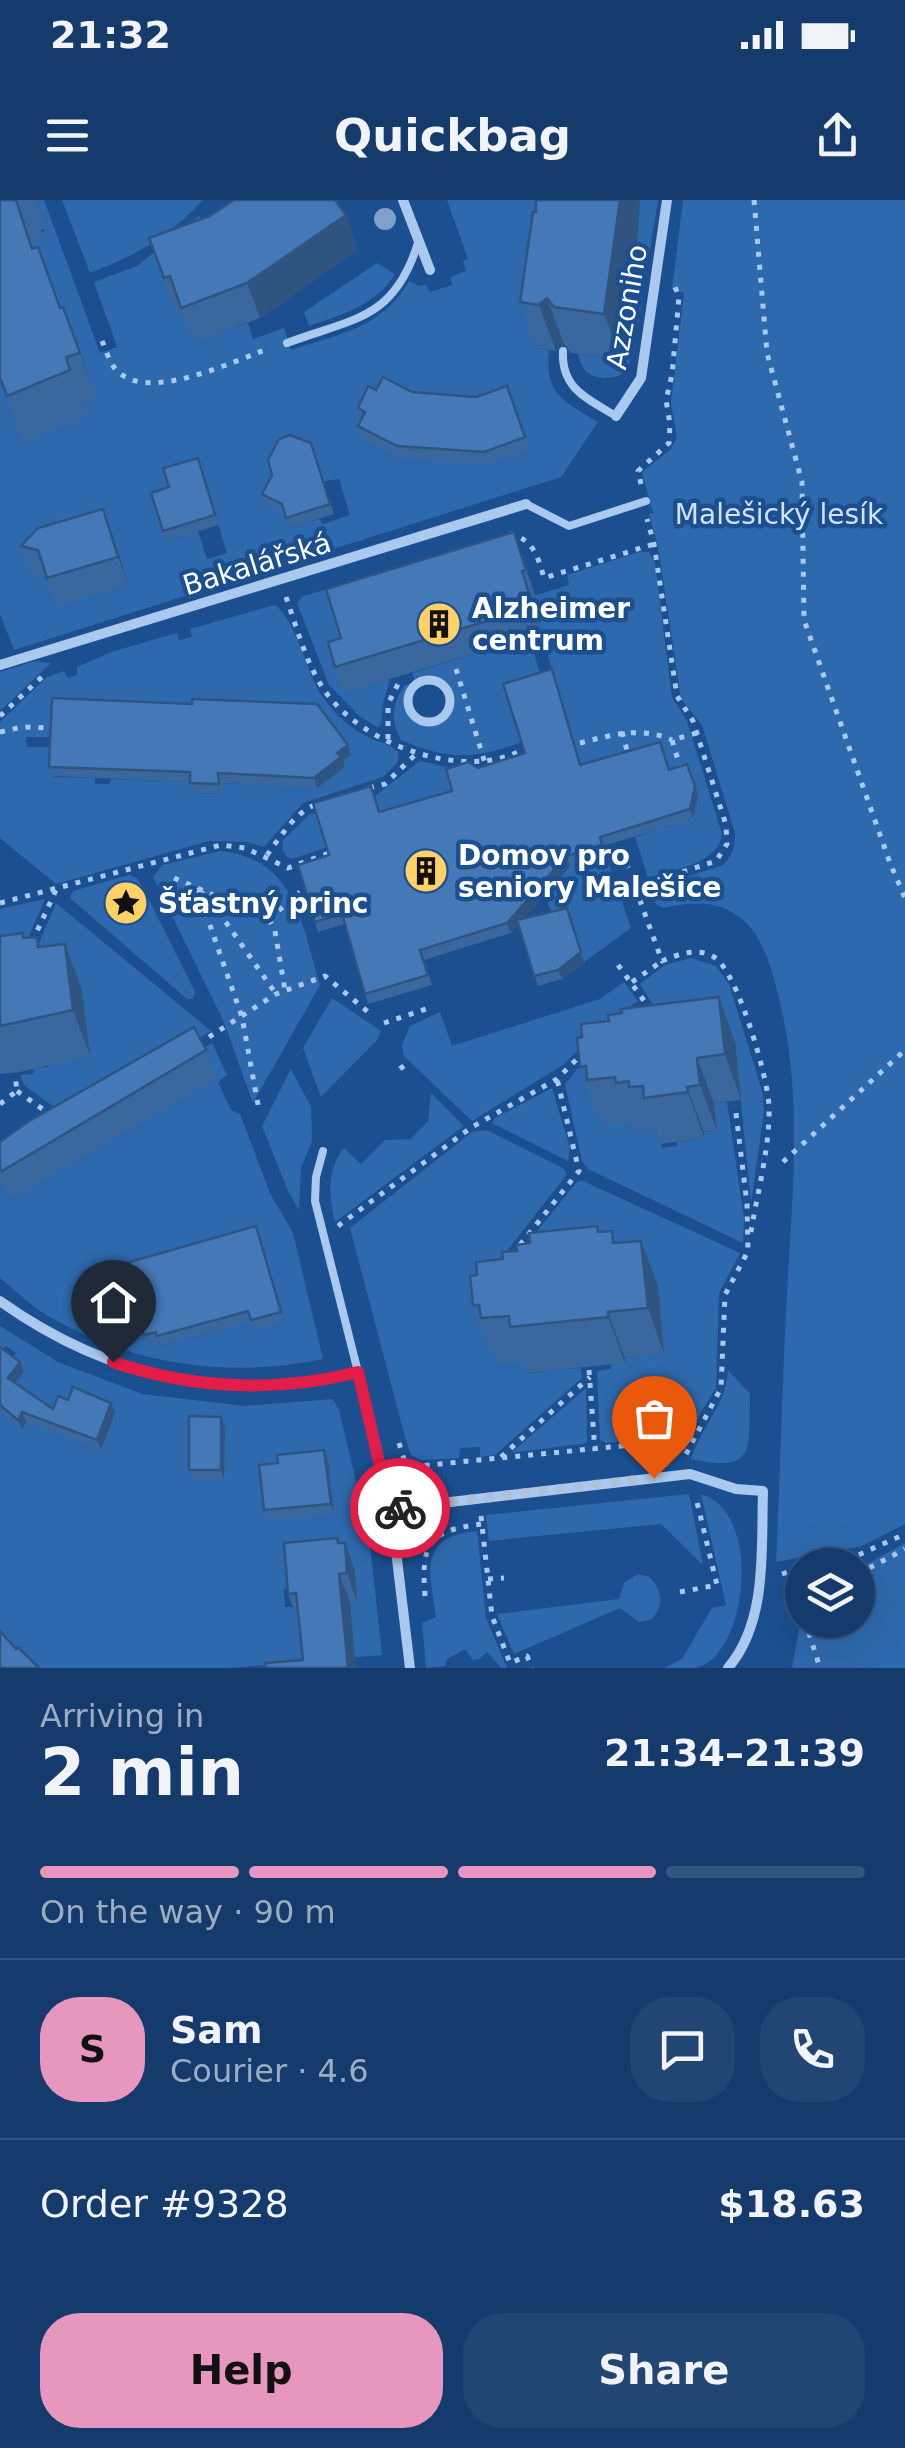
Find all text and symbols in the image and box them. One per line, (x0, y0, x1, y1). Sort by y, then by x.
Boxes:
text: 21:32 (50, 13, 171, 57)
icon: menu (40, 108, 95, 163)
icon: share (810, 108, 865, 163)
text: Quickbag (334, 109, 571, 162)
street label: Azzoniho (600, 242, 654, 372)
park label: Malešický lesík (675, 498, 884, 531)
street label: Bakalářská (179, 526, 335, 602)
place label: Alzheimer centrum (472, 592, 630, 657)
building icon: Alzheimer centrum (416, 601, 462, 647)
place label: Domov pro seniory Malešice (458, 839, 721, 904)
building icon: Domov pro seniory Malešice (403, 848, 449, 894)
place icon: Šťastný princ (103, 880, 149, 926)
place label: Šťastný princ (158, 886, 368, 920)
pin (71, 1260, 156, 1363)
icon: home (86, 1275, 141, 1330)
pin (612, 1376, 697, 1479)
icon: bag (627, 1391, 682, 1446)
courier (350, 1458, 450, 1558)
icon: bike (373, 1481, 428, 1536)
map controls (785, 1548, 875, 1638)
button: layers (785, 1548, 875, 1638)
text: Arriving in (40, 1697, 204, 1735)
text: 21:34–21:39 (604, 1731, 865, 1775)
text: 2 min (40, 1735, 244, 1810)
text: On the way · 90 m (40, 1893, 336, 1931)
button: chat (630, 1997, 735, 2102)
button: phone (760, 1997, 865, 2102)
text: Sam (170, 2008, 263, 2052)
text: S (79, 2027, 106, 2071)
text: Courier · 4.6 (170, 2052, 369, 2090)
text: Order #9328 (40, 2182, 289, 2226)
text: $18.63 (718, 2182, 865, 2226)
button: Help (40, 2313, 443, 2428)
button: Share (463, 2313, 865, 2428)

